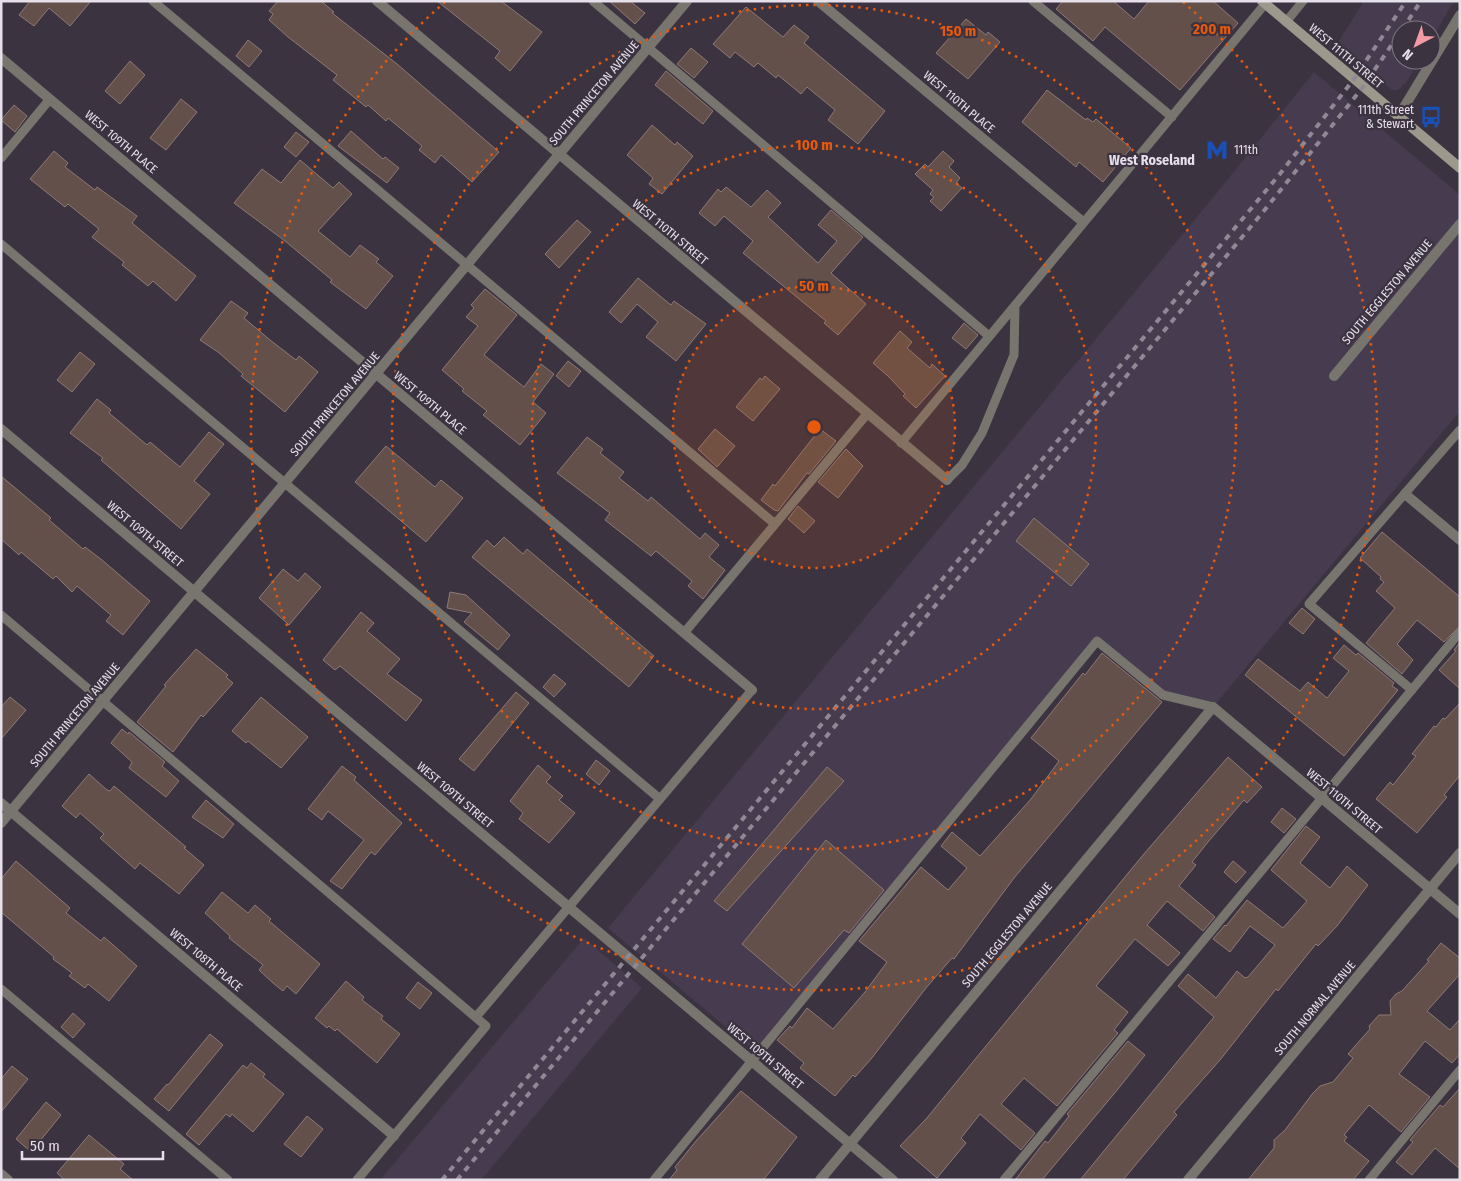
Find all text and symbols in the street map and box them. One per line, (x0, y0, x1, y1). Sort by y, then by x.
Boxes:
text: 200 m (1192, 20, 1231, 38)
north arrow (1391, 20, 1441, 70)
street label: WEST 111TH STREET (1306, 21, 1386, 91)
text: 150 m (940, 22, 976, 40)
street label: SOUTH PRINCETON AVENUE (546, 38, 642, 148)
text: N (1399, 45, 1417, 64)
street label: WEST 110TH PLACE (920, 68, 998, 136)
place label: 111th Street & Stewart (1358, 103, 1414, 131)
bus stop icon: 111th Street & Stewart (1418, 104, 1444, 130)
street label: WEST 109TH PLACE (82, 108, 160, 177)
text: 100 m (795, 136, 833, 154)
metro station icon: 111th (1204, 137, 1230, 163)
place label: 111th (1234, 143, 1258, 157)
district label: West Roseland (1109, 152, 1195, 169)
street label: WEST 110TH STREET (630, 196, 711, 268)
street label: SOUTH EGGLESTON AVENUE (1339, 236, 1435, 347)
text: 50 m (799, 277, 829, 295)
street label: SOUTH PRINCETON AVENUE (287, 349, 383, 459)
street label: WEST 109TH PLACE (391, 369, 469, 438)
centre of rings (805, 418, 823, 436)
street label: WEST 109TH STREET (104, 498, 186, 570)
street label: SOUTH PRINCETON AVENUE (27, 660, 123, 770)
street label: WEST 109TH STREET (414, 759, 496, 831)
street label: WEST 110TH STREET (1304, 765, 1385, 837)
street label: SOUTH EGGLESTON AVENUE (959, 879, 1055, 990)
street label: WEST 108TH PLACE (167, 926, 245, 995)
street label: SOUTH NORMAL AVENUE (1272, 958, 1359, 1058)
street label: WEST 109TH STREET (724, 1020, 806, 1092)
scale bar (22, 1128, 164, 1160)
text: 50 m (30, 1137, 60, 1155)

